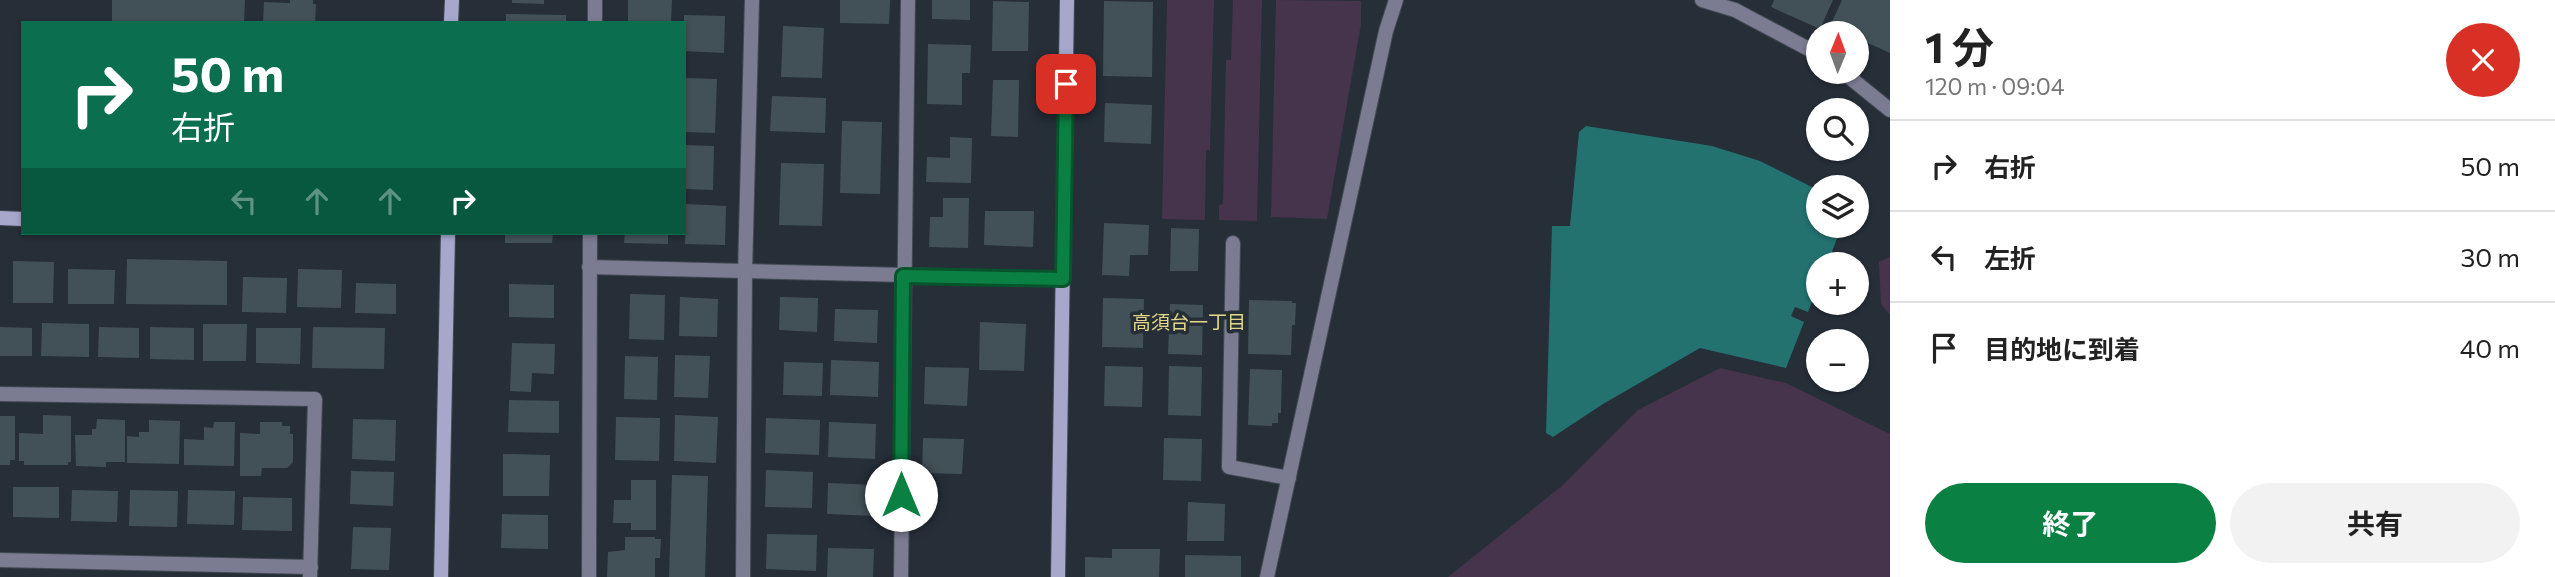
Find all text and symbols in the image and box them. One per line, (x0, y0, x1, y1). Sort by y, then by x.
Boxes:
text: 1 分 (1925, 20, 1994, 72)
north arrow (1806, 21, 1869, 84)
map controls (1806, 21, 1869, 392)
button: close (2446, 23, 2520, 97)
text: 50 m (171, 42, 284, 102)
icon: right (56, 49, 147, 140)
pin (1036, 54, 1096, 114)
icon: arrive (1047, 65, 1085, 103)
text: 120 m · 09:04 (1925, 72, 2064, 100)
button: search (1806, 98, 1869, 161)
text: 右折 (171, 106, 235, 146)
icon: right (1925, 147, 1963, 185)
text: 50 m (2460, 150, 2520, 181)
text: 右折 (1984, 151, 2036, 182)
button: layers (1806, 175, 1869, 238)
icon: left (225, 182, 263, 220)
icon: ahead (298, 182, 336, 220)
icon: ahead (371, 182, 409, 220)
icon: right (444, 182, 482, 220)
icon: left (1925, 238, 1963, 276)
text: 30 m (2461, 241, 2520, 272)
text: 左折 (1984, 242, 2036, 273)
button: + (1806, 252, 1869, 315)
district label: 高須台一丁目 (1132, 310, 1246, 333)
button: − (1806, 329, 1869, 392)
icon: arrive (1925, 329, 1963, 367)
text: 40 m (2460, 332, 2520, 363)
text: 目的地に到着 (1984, 333, 2140, 364)
position arrow (864, 458, 938, 532)
button: 終了 (1925, 483, 2216, 563)
button: 共有 (2230, 483, 2520, 563)

